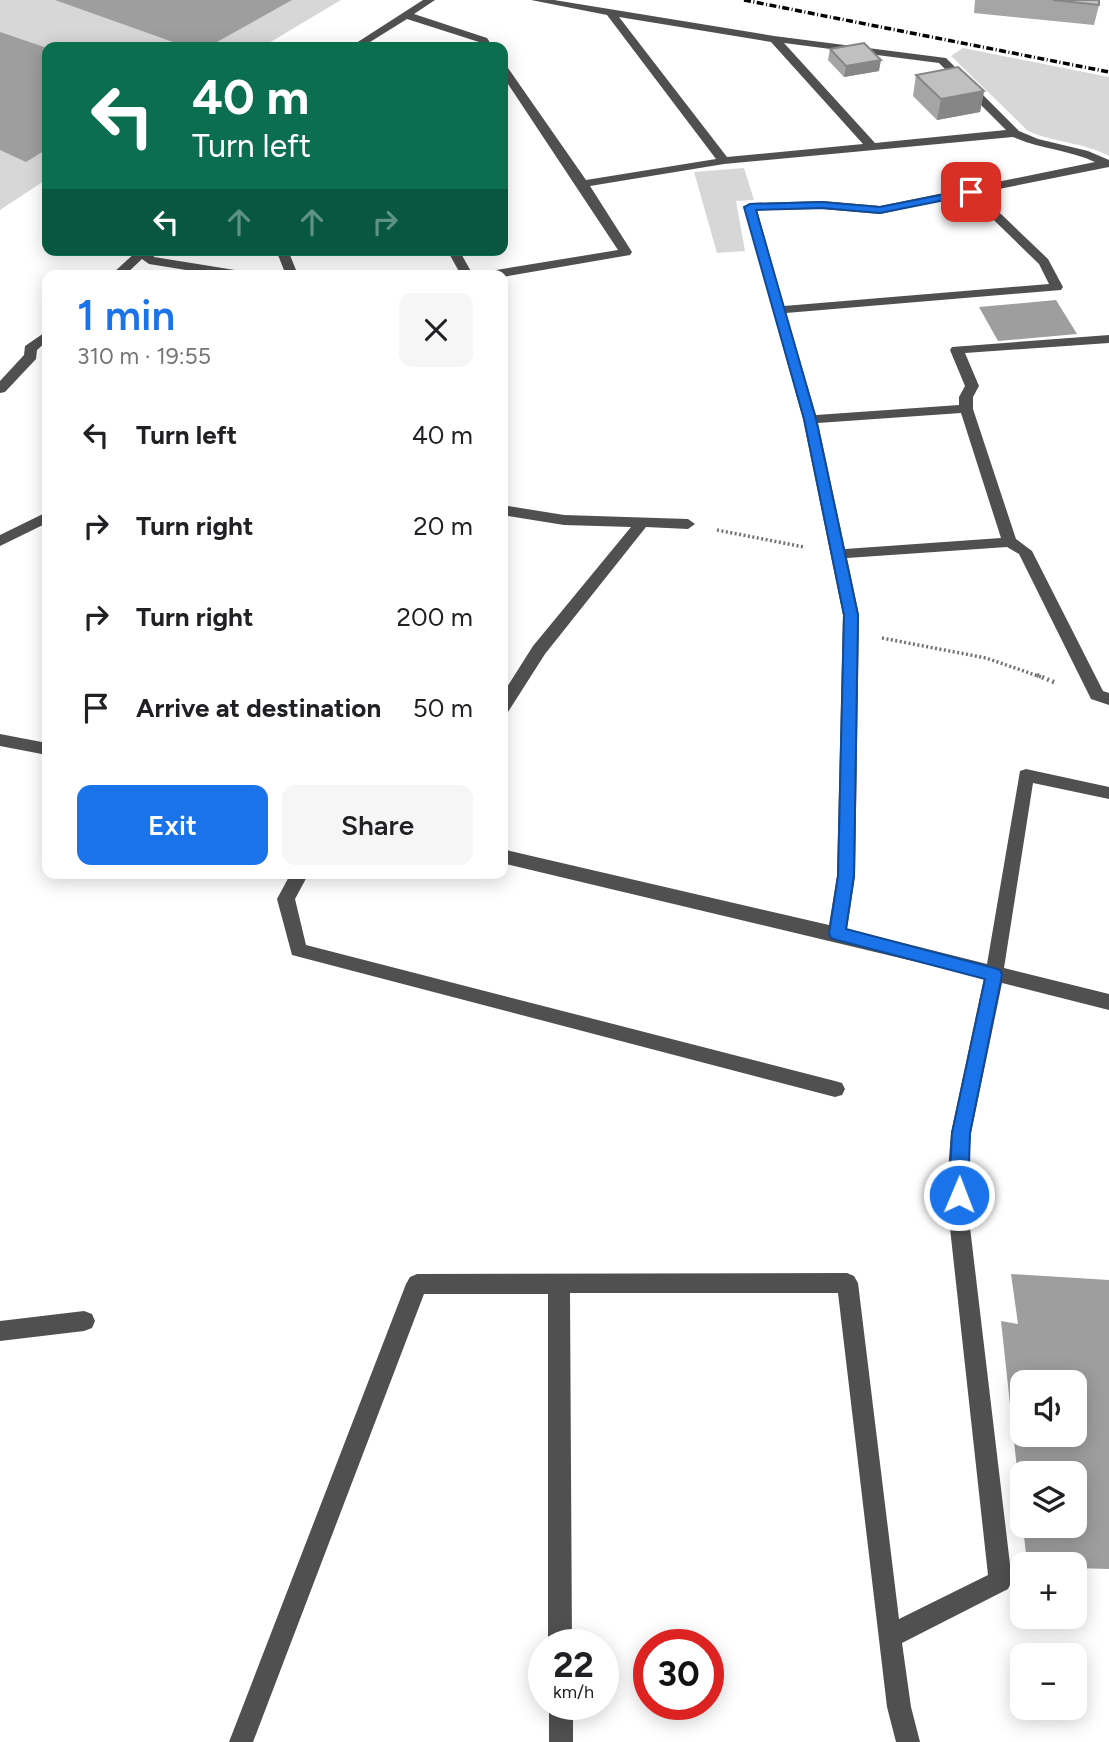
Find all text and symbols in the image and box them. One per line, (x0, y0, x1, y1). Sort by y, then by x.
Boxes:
text: 40 m (192, 67, 309, 126)
icon: left (77, 70, 168, 161)
text: Turn left (192, 127, 311, 165)
pin (941, 162, 1001, 222)
icon: arrive (952, 173, 990, 211)
icon: left (147, 203, 185, 241)
icon: ahead (220, 203, 258, 241)
icon: ahead (293, 203, 331, 241)
icon: right (366, 203, 404, 241)
text: 1 min (77, 290, 175, 341)
button: close (399, 293, 473, 367)
text: 310 m · 19:55 (77, 342, 211, 370)
icon: left (77, 416, 115, 454)
text: Turn left (136, 419, 237, 451)
text: 40 m (412, 419, 473, 451)
icon: right (77, 507, 115, 545)
text: Turn right (136, 510, 253, 542)
text: 20 m (413, 510, 473, 542)
icon: right (77, 598, 115, 636)
text: Turn right (136, 601, 253, 633)
text: 200 m (397, 601, 473, 633)
icon: arrive (77, 689, 115, 727)
text: Arrive at destination (136, 692, 381, 724)
text: 50 m (413, 692, 473, 724)
button: Exit (77, 785, 268, 865)
button: Share (282, 785, 473, 865)
position arrow (922, 1158, 996, 1232)
map controls (1010, 1370, 1087, 1720)
button: sound (1010, 1370, 1087, 1447)
button: layers (1010, 1461, 1087, 1538)
button: + (1010, 1552, 1087, 1629)
speed limit sign: 30 (633, 1629, 724, 1720)
button: − (1010, 1643, 1087, 1720)
text: 22 (553, 1644, 594, 1686)
text: km/h (553, 1681, 594, 1703)

